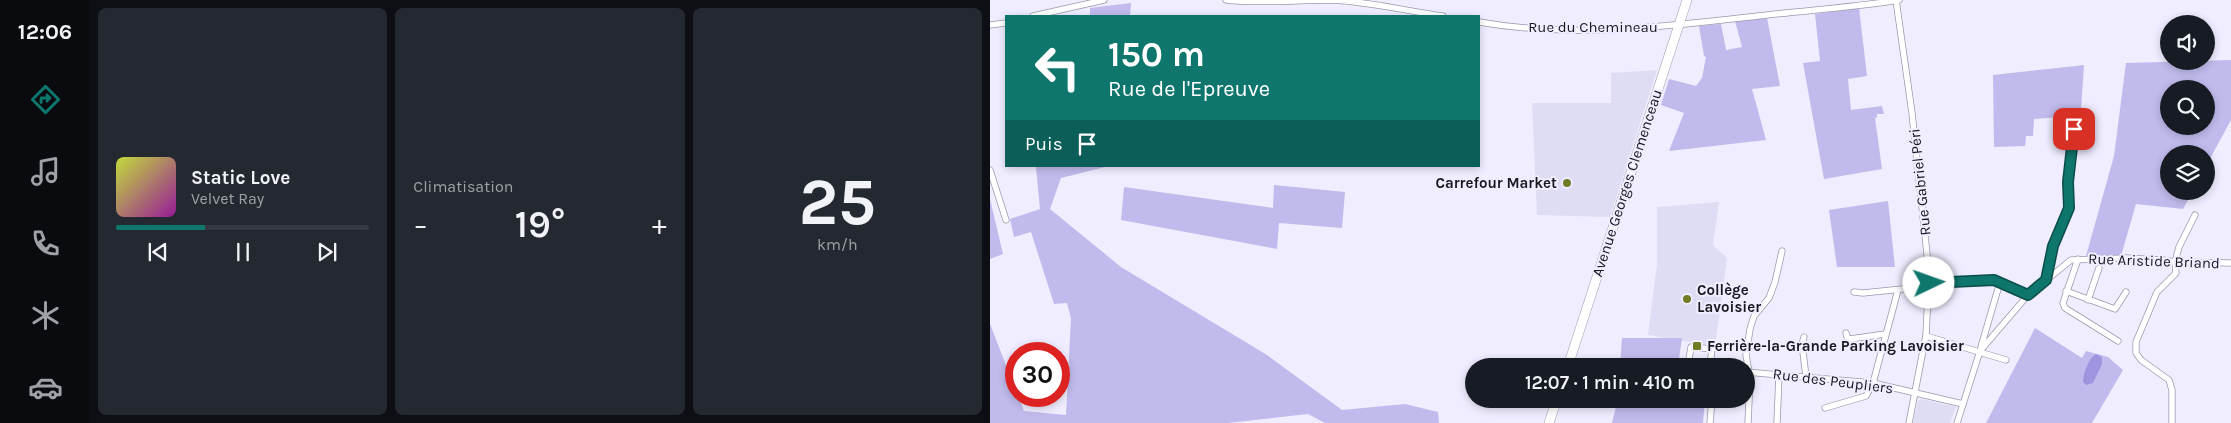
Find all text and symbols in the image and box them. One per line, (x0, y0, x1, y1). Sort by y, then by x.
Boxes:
map controls (2160, 15, 2215, 200)
button: sound (2160, 15, 2215, 70)
street label: Rue du Chemineau (1528, 18, 1658, 36)
text: 12:06 (18, 19, 72, 45)
text: 150 m (1108, 34, 1205, 75)
icon: left (1025, 35, 1090, 100)
text: Rue de l'Epreuve (1108, 76, 1270, 102)
button: search (2160, 80, 2215, 135)
icon: directions (28, 82, 63, 117)
street label: Avenue Georges Clemenceau (1588, 87, 1666, 279)
pin (2053, 108, 2095, 150)
icon: arrive (2060, 115, 2088, 143)
street label: Rue Gabriel Péri (1905, 128, 1935, 236)
icon: arrive (1073, 130, 1101, 158)
text: Puis (1025, 133, 1063, 155)
button: layers (2160, 145, 2215, 200)
icon: music (28, 154, 63, 189)
text: 25 (799, 164, 876, 240)
text: Static Love (191, 167, 290, 189)
place label: Carrefour Market (1435, 174, 1557, 192)
text: Climatisation (413, 177, 513, 196)
marker: Carrefour Market (1561, 177, 1573, 189)
text: Velvet Ray (191, 189, 264, 208)
text: 19° (515, 202, 565, 247)
text: − (413, 208, 428, 241)
text: + (652, 208, 667, 241)
icon: phone (28, 226, 63, 261)
text: km/h (817, 235, 858, 254)
icon: previous (144, 238, 172, 266)
icon: pause (229, 238, 257, 266)
icon: next (313, 238, 341, 266)
street label: Rue Aristide Briand (2088, 250, 2220, 272)
position arrow (1902, 256, 1954, 308)
place label: Collège Lavoisier (1697, 281, 1761, 316)
marker: Collège Lavoisier (1681, 293, 1693, 305)
icon: climate (28, 298, 63, 333)
place label: Ferrière-la-Grande Parking Lavoisier (1707, 337, 1964, 355)
marker: Ferrière-la-Grande Parking Lavoisier (1691, 340, 1703, 352)
speed limit sign: 30 (1005, 342, 1070, 407)
street label: Rue des Peupliers (1772, 365, 1894, 397)
icon: car (28, 370, 63, 405)
text: 12:07 · 1 min · 410 m (1525, 372, 1695, 394)

